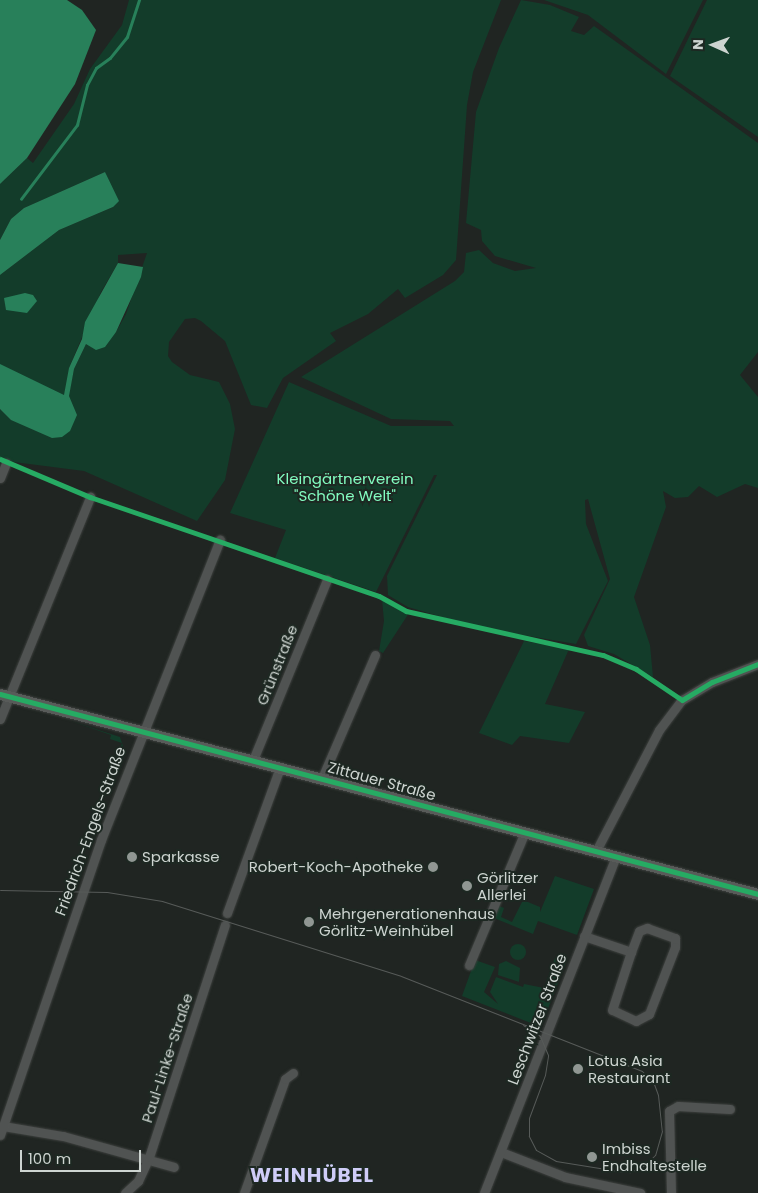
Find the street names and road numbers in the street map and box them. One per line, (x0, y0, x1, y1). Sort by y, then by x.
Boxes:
street label: Grünstraße (253, 622, 301, 708)
street label: Friedrich-Engels-Straße (51, 744, 129, 918)
street label: Zittauer Straße (326, 758, 438, 804)
street label: Leschwitzer Straße (504, 951, 570, 1087)
street label: Paul-Linke-Straße (138, 991, 196, 1125)

